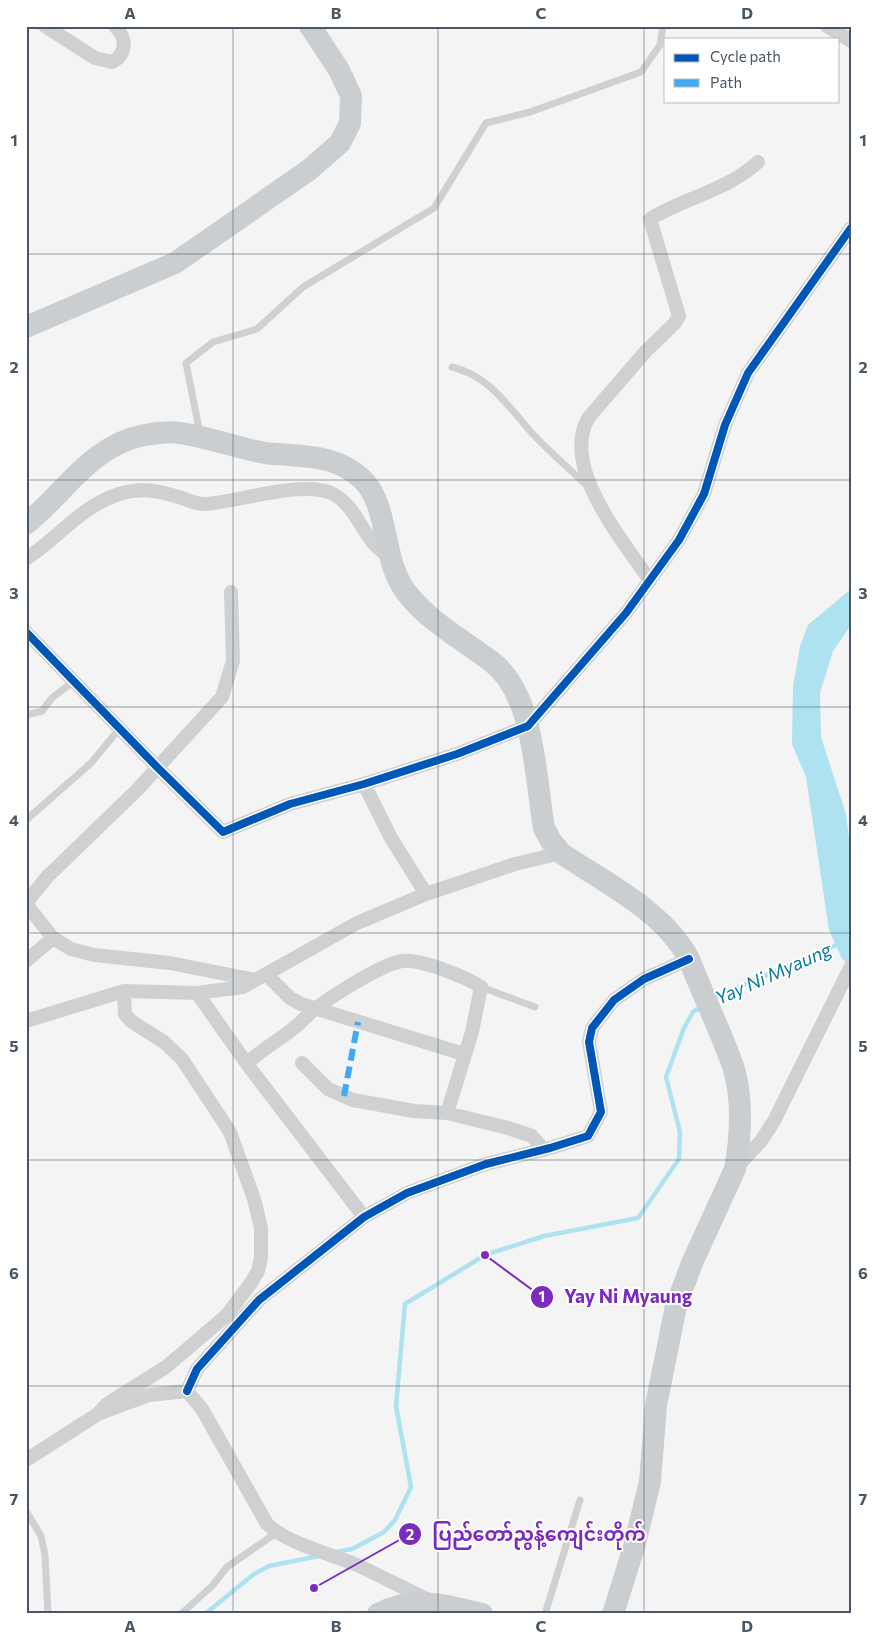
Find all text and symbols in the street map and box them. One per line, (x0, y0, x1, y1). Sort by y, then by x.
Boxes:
text: A (124, 3, 136, 22)
text: B (331, 3, 342, 22)
text: C (536, 3, 547, 22)
text: D (741, 3, 753, 22)
legend (664, 38, 840, 102)
text: Cycle path (710, 47, 781, 65)
text: Path (710, 73, 742, 91)
text: 1 (10, 130, 18, 149)
text: 1 (859, 130, 867, 149)
text: 2 (9, 357, 19, 376)
text: 2 (858, 357, 868, 376)
text: 3 (9, 583, 19, 602)
text: 3 (858, 583, 868, 602)
text: 4 (9, 810, 19, 829)
text: 4 (858, 810, 868, 829)
water label: Yay Ni Myaung (711, 937, 836, 1009)
text: 5 (9, 1036, 19, 1055)
text: 5 (858, 1036, 868, 1055)
text: 6 (9, 1263, 19, 1282)
text: 6 (858, 1263, 868, 1282)
callout: Yay Ni Myaung (529, 1280, 702, 1314)
text: Yay Ni Myaung (564, 1284, 693, 1307)
text: 1 (539, 1287, 545, 1305)
text: 7 (10, 1489, 19, 1508)
text: 7 (859, 1489, 868, 1508)
callout: ပြည်‌‌တော်ညွန့်ကျေင်းတိုက် (397, 1517, 656, 1551)
text: ပြည်‌‌တော်ညွန့်ကျေင်းတိုက် (432, 1521, 646, 1551)
text: 2 (406, 1525, 414, 1543)
text: A (124, 1616, 136, 1635)
text: B (331, 1616, 342, 1635)
text: C (536, 1616, 547, 1635)
text: D (741, 1616, 753, 1635)

